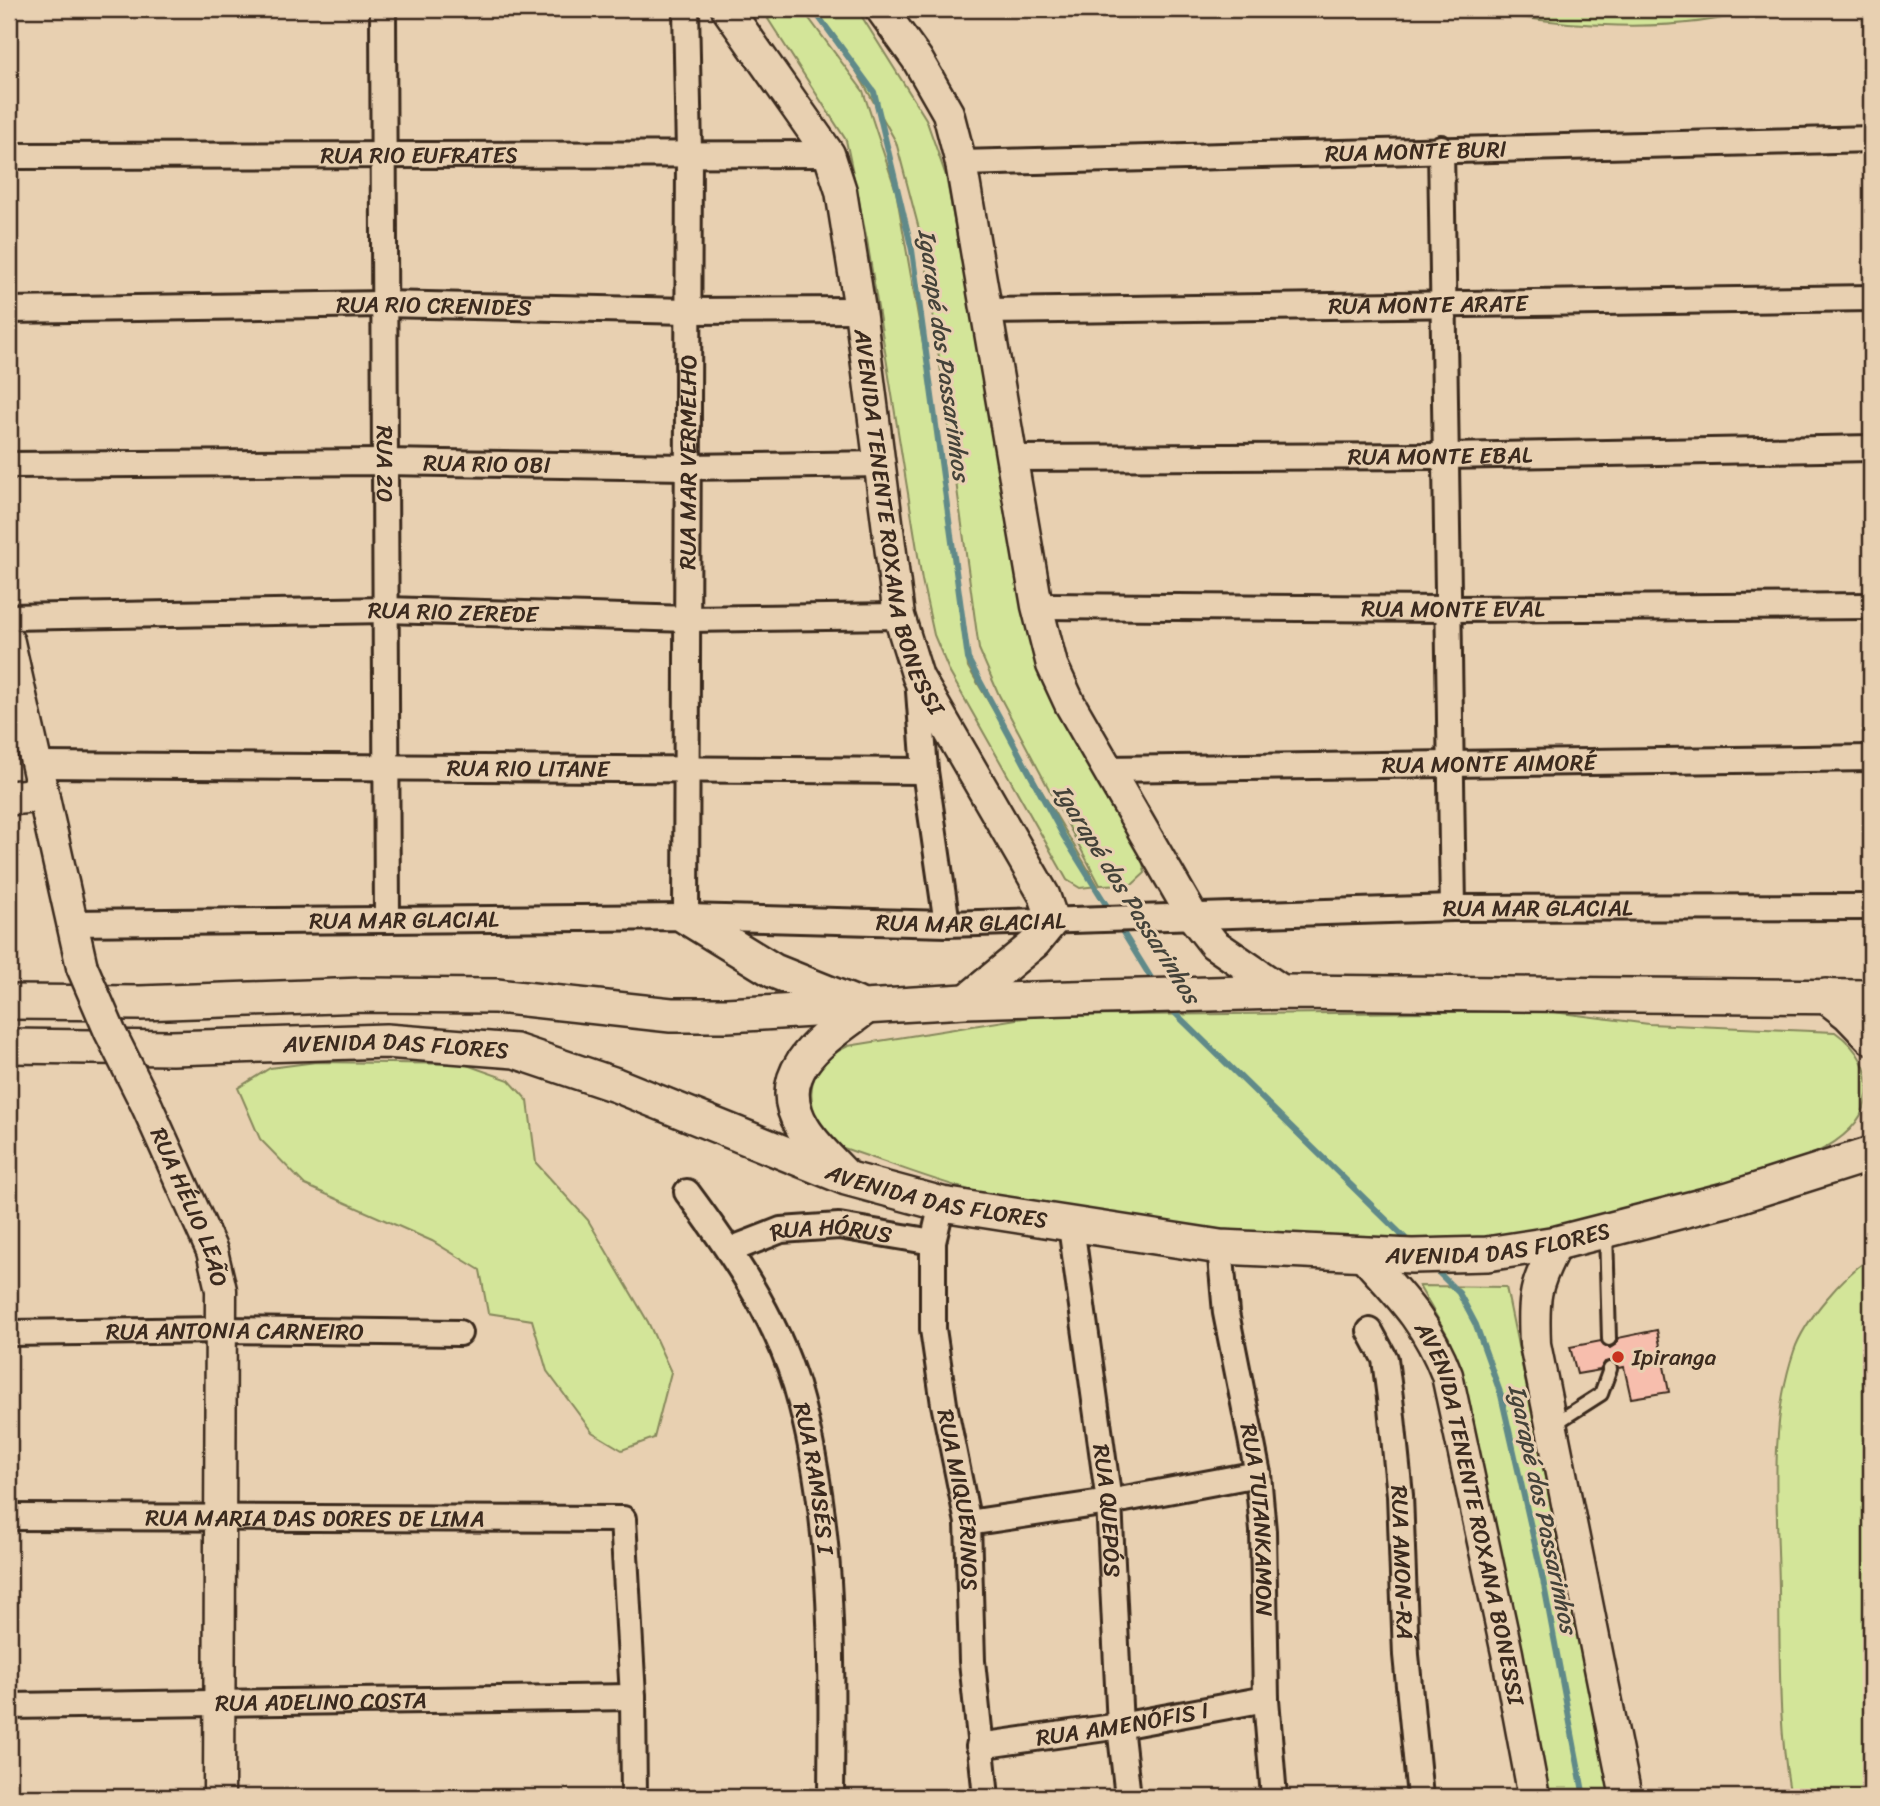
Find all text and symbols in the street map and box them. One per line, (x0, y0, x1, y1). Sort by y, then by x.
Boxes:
street label: RUA MONTE BURI (1324, 129, 1507, 174)
street label: RUA RIO EUFRATES (320, 135, 518, 176)
water label: Igarapé dos Passarinhos (905, 226, 983, 486)
street label: RUA MONTE ARATE (1328, 283, 1529, 327)
street label: RUA RIO CRENIDES (336, 284, 532, 328)
street label: AVENIDA TENENTE ROXANA BONESSI (841, 325, 957, 725)
street label: RUA MAR VERMELHO (667, 354, 709, 570)
street label: RUA 20 (364, 426, 405, 502)
street label: RUA MONTE EBAL (1348, 434, 1533, 477)
street label: RUA RIO OBI (423, 443, 551, 486)
street label: RUA MONTE EVAL (1361, 588, 1545, 630)
street label: RUA RIO ZEREDE (367, 590, 540, 636)
street label: RUA MONTE AIMORÉ (1381, 742, 1598, 786)
street label: RUA RIO LITANE (447, 748, 611, 790)
water label: Igarapé dos Passarinhos (1042, 775, 1214, 1015)
street label: RUA MAR GLACIAL (1442, 888, 1633, 929)
street label: RUA MAR GLACIAL (309, 899, 499, 942)
street label: RUA MAR GLACIAL (875, 900, 1067, 945)
street label: AVENIDA DAS FLORES (281, 1021, 510, 1071)
street label: RUA HÉLIO LEÃO (138, 1121, 240, 1291)
street label: AVENIDA DAS FLORES (819, 1152, 1050, 1241)
street label: RUA HÓRUS (763, 1206, 895, 1256)
street label: AVENIDA DAS FLORES (1384, 1210, 1614, 1277)
street label: RUA ANTONIA CARNEIRO (106, 1310, 364, 1353)
street label: AVENIDA TENENTE ROXANA BONESSI (1403, 1312, 1537, 1710)
place label: Ipiranga (1631, 1337, 1717, 1378)
marker: Ipiranga (1610, 1349, 1626, 1365)
water label: Igarapé dos Passarinhos (1496, 1380, 1591, 1640)
street label: RUA RAMSÉS I (781, 1398, 846, 1558)
street label: RUA MIQUERINOS (925, 1406, 990, 1591)
street label: RUA TUTANKAMON (1227, 1420, 1285, 1617)
street label: RUA QUEPÓS (1080, 1441, 1133, 1578)
street label: RUA AMON-RÁ (1378, 1483, 1426, 1643)
street label: RUA MARIA DAS DORES DE LIMA (145, 1497, 485, 1540)
street label: RUA ADELINO COSTA (215, 1680, 427, 1724)
street label: RUA AMENÓFIS I (1033, 1690, 1212, 1759)

